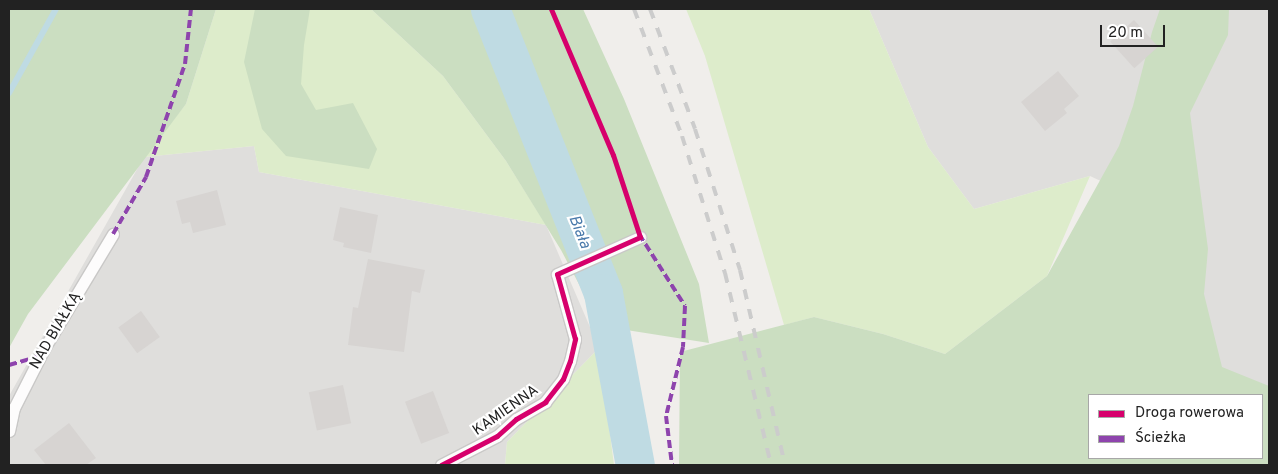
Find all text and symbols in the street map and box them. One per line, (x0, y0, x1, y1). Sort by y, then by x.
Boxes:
scale bar (1103, 15, 1168, 47)
text: 20 m (1108, 24, 1143, 43)
water label: Biała (564, 212, 594, 252)
street label: NAD BIAŁKĄ (27, 289, 85, 373)
street label: KAMIENNA (470, 382, 542, 440)
legend (1088, 394, 1263, 459)
text: Droga rowerowa (1135, 404, 1244, 423)
text: Ścieżka (1135, 429, 1186, 448)

